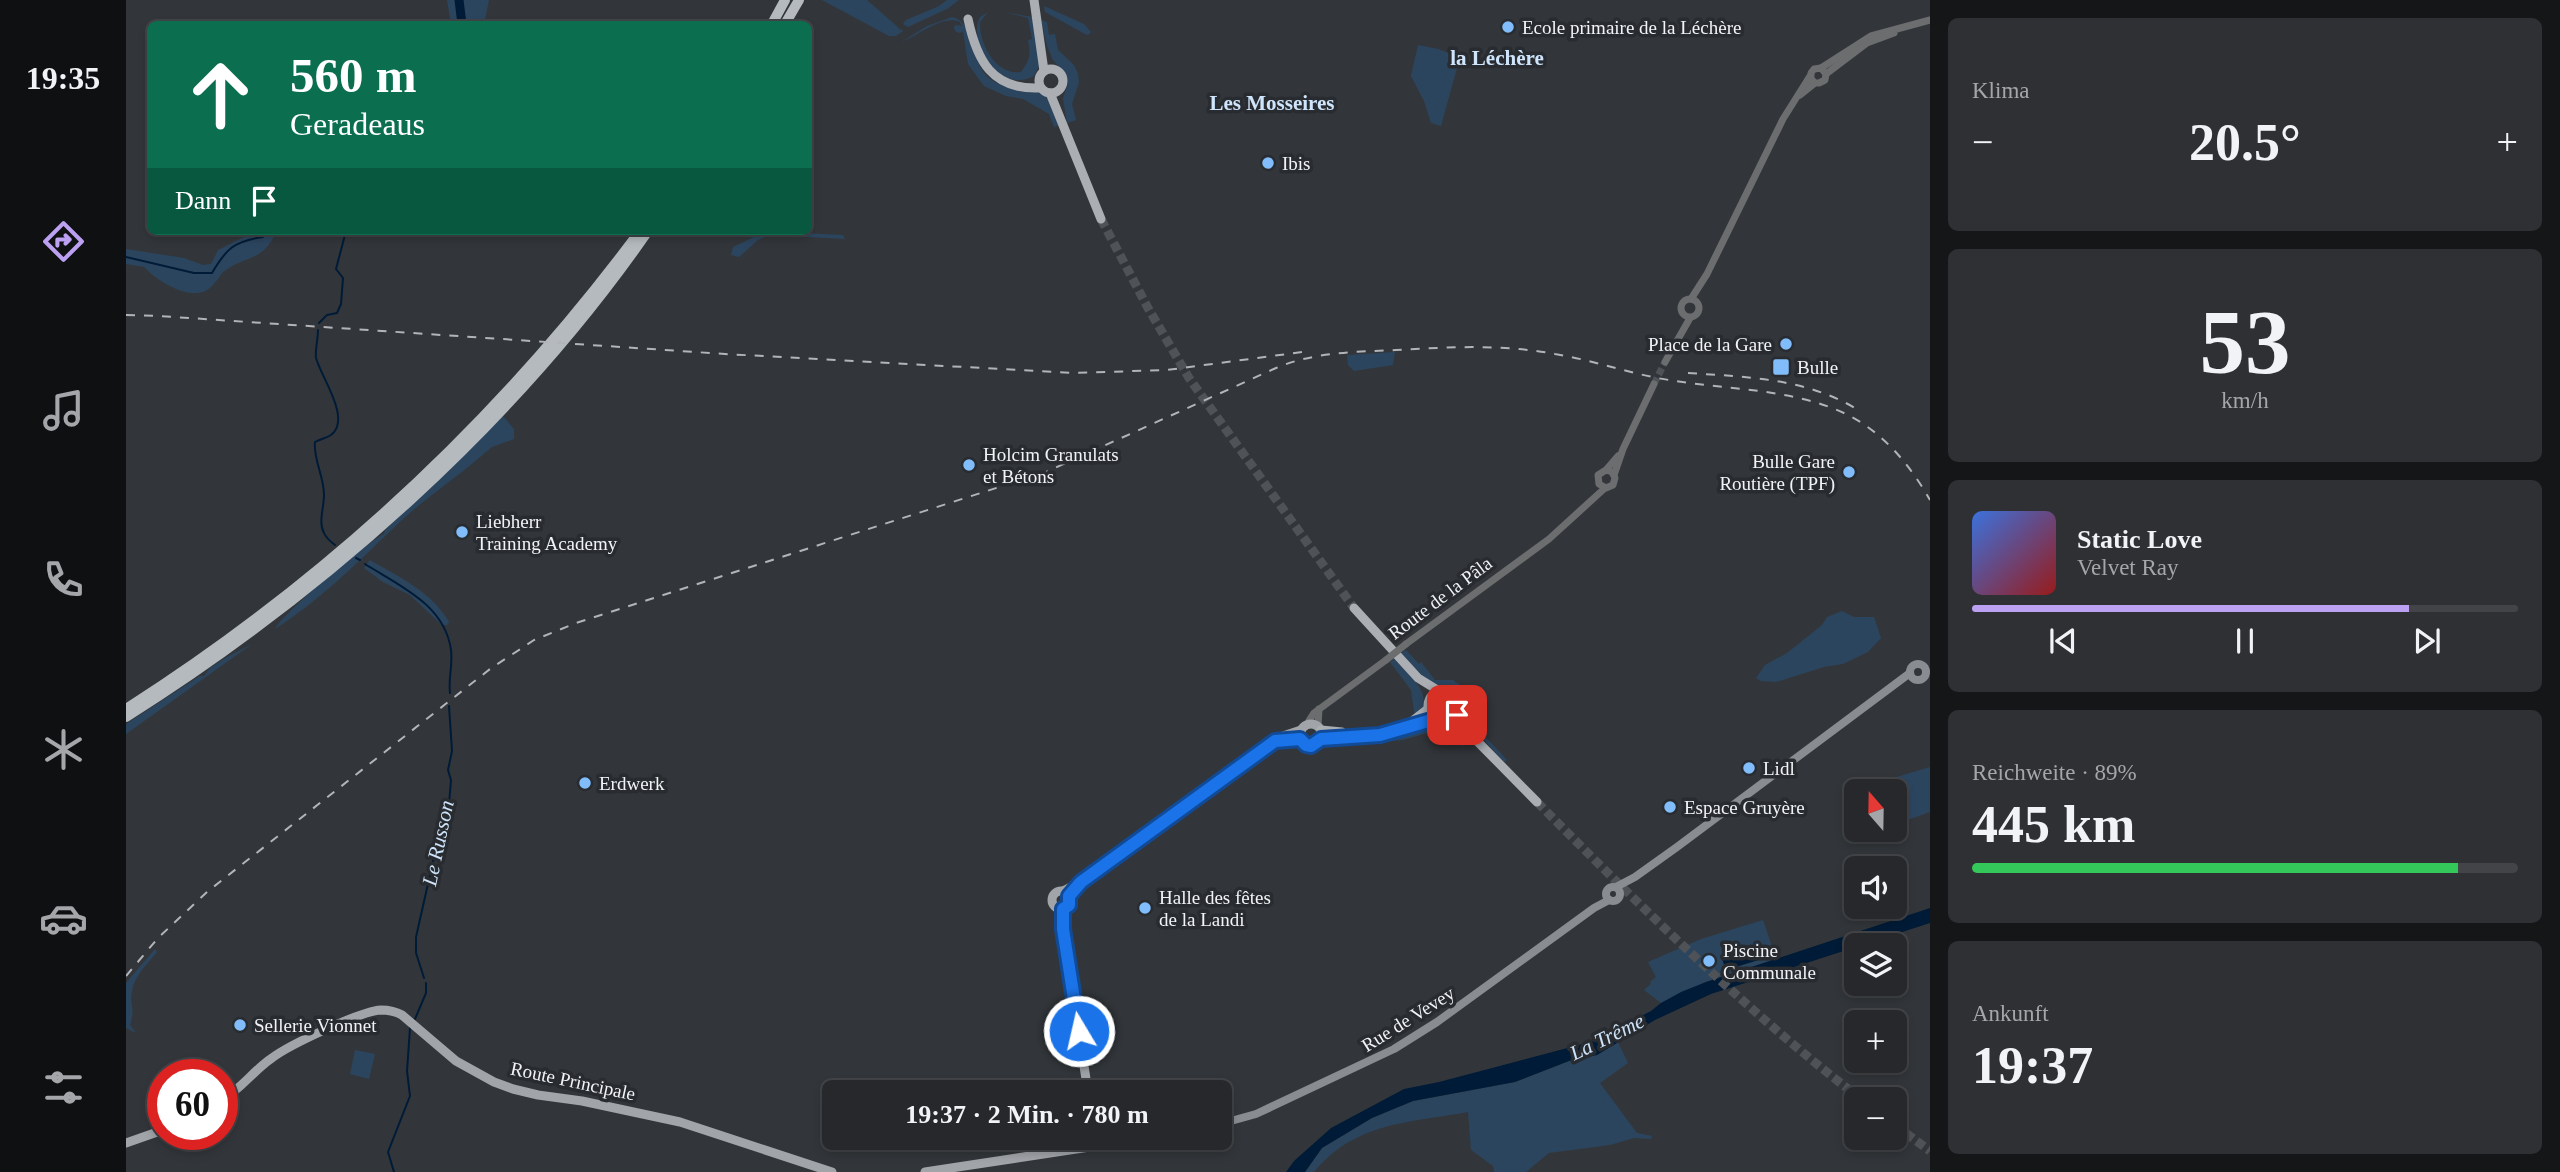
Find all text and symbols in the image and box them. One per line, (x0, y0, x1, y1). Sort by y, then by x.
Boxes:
place label: Ecole primaire de la Léchère (1522, 17, 1741, 38)
marker: Ecole primaire de la Léchère (1500, 19, 1516, 35)
district label: la Léchère (1450, 46, 1544, 70)
text: 560 m (290, 48, 417, 103)
icon: ahead (175, 49, 266, 140)
text: 19:35 (26, 60, 100, 96)
text: Klima (1972, 78, 2030, 103)
district label: Les Mosseires (1209, 91, 1335, 115)
text: Geradeaus (290, 106, 425, 142)
text: 20.5° (2189, 114, 2301, 171)
text: − (1972, 121, 1993, 163)
text: + (2497, 121, 2518, 163)
place label: Ibis (1282, 153, 1311, 174)
marker: Ibis (1260, 155, 1276, 171)
icon: arrive (245, 182, 283, 220)
text: Dann (175, 186, 231, 215)
icon: directions (39, 217, 88, 266)
text: 53 (2200, 292, 2291, 393)
place label: Place de la Gare (1648, 334, 1772, 355)
marker: Place de la Gare (1778, 336, 1794, 352)
marker: Bulle (1771, 357, 1791, 377)
place label: Bulle (1797, 357, 1838, 378)
icon: music (39, 386, 88, 435)
text: km/h (2221, 388, 2269, 413)
place label: Holcim Granulats et Bétons (983, 444, 1119, 487)
place label: Bulle Gare Routière (TPF) (1719, 451, 1835, 495)
marker: Holcim Granulats et Bétons (961, 457, 977, 473)
marker: Bulle Gare Routière (TPF) (1841, 464, 1857, 480)
place label: Liebherr Training Academy (476, 511, 618, 554)
marker: Liebherr Training Academy (454, 524, 470, 540)
text: Static Love (2077, 525, 2202, 554)
street label: Route de la Pâla (1384, 552, 1496, 644)
icon: phone (39, 555, 88, 604)
text: Velvet Ray (2077, 555, 2179, 580)
icon: previous (2044, 622, 2082, 660)
icon: pause (2226, 622, 2264, 660)
icon: next (2408, 622, 2446, 660)
pin (1427, 685, 1487, 745)
icon: arrive (1438, 696, 1476, 734)
icon: climate (39, 725, 88, 774)
place label: Lidl (1763, 758, 1795, 779)
marker: Lidl (1741, 760, 1757, 776)
text: Reichweite · 89% (1972, 760, 2137, 785)
place label: Erdwerk (599, 773, 665, 794)
marker: Erdwerk (577, 775, 593, 791)
north arrow (1844, 779, 1908, 842)
map controls (1844, 779, 1907, 1150)
text: 445 km (1972, 796, 2135, 853)
place label: Espace Gruyère (1684, 797, 1805, 818)
water label: Le Russon (417, 798, 459, 889)
marker: Espace Gruyère (1662, 799, 1678, 815)
button: sound (1844, 856, 1907, 919)
place label: Halle des fêtes de la Landi (1159, 887, 1271, 930)
icon: car (39, 894, 88, 943)
marker: Halle des fêtes de la Landi (1137, 900, 1153, 916)
button: layers (1844, 933, 1907, 996)
place label: Piscine Communale (1723, 940, 1816, 983)
marker: Piscine Communale (1701, 953, 1717, 969)
street label: Rue de Vevey (1358, 982, 1459, 1056)
position arrow (1042, 994, 1116, 1068)
text: Ankunft (1972, 1001, 2049, 1026)
water label: La Trême (1565, 1009, 1648, 1066)
button: + (1844, 1010, 1907, 1073)
place label: Sellerie Vionnet (254, 1015, 377, 1036)
marker: Sellerie Vionnet (232, 1017, 248, 1033)
text: 19:37 (1972, 1037, 2093, 1094)
street label: Route Principale (509, 1058, 637, 1104)
speed limit sign: 60 (147, 1059, 238, 1150)
icon: filters (39, 1063, 88, 1112)
button: − (1844, 1087, 1907, 1150)
text: 19:37 · 2 Min. · 780 m (905, 1100, 1149, 1129)

